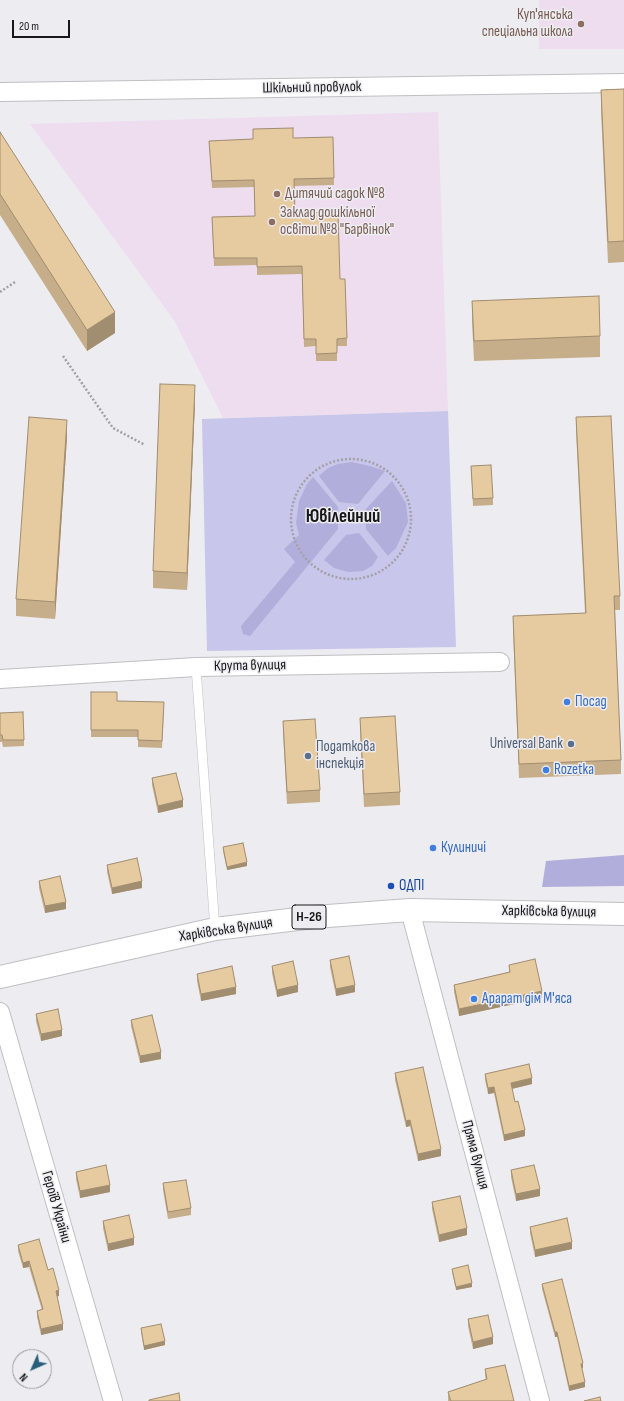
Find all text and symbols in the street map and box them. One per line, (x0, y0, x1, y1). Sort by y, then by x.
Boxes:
place label: Куп'янська спеціальна школа (482, 6, 573, 41)
scale bar (14, 12, 72, 38)
text: 20 m (19, 19, 39, 34)
marker: Куп'янська спеціальна школа (576, 19, 586, 29)
street label: Шкільний провулок (262, 78, 362, 98)
place label: Дитячий садок №8 (285, 185, 385, 203)
marker: Дитячий садок №8 (272, 189, 282, 199)
place label: Заклад дошкільної освіти №8 "Барвінок" (280, 204, 394, 239)
marker: Заклад дошкільної освіти №8 "Барвінок" (267, 217, 277, 227)
district label: Ювілейний (306, 506, 380, 528)
street label: Крута вулиця (214, 656, 286, 676)
place label: Посад (575, 693, 607, 711)
marker: Посад (562, 697, 572, 707)
place label: Universal Bank (490, 735, 563, 753)
place label: Податкова інспекція (316, 738, 375, 773)
marker: Universal Bank (566, 739, 576, 749)
marker: Податкова інспекція (303, 751, 313, 761)
place label: Rozetka (554, 761, 594, 779)
marker: Rozetka (541, 765, 551, 775)
place label: Кулиничі (441, 839, 486, 857)
marker: Кулиничі (428, 843, 438, 853)
place label: ОДПІ (399, 877, 424, 895)
marker: ОДПІ (386, 881, 396, 891)
street label: Харківська вулиця (502, 902, 596, 922)
road number: Н-26 (292, 905, 326, 929)
street label: Харківська вулиця (178, 914, 274, 946)
place label: Арарат дім М'яса (482, 990, 572, 1008)
marker: Арарат дім М'яса (469, 994, 479, 1004)
street label: Пряма вулиця (457, 1118, 493, 1192)
street label: Героїв України (37, 1169, 75, 1245)
north arrow (12, 1349, 52, 1389)
text: N (17, 1370, 31, 1384)

